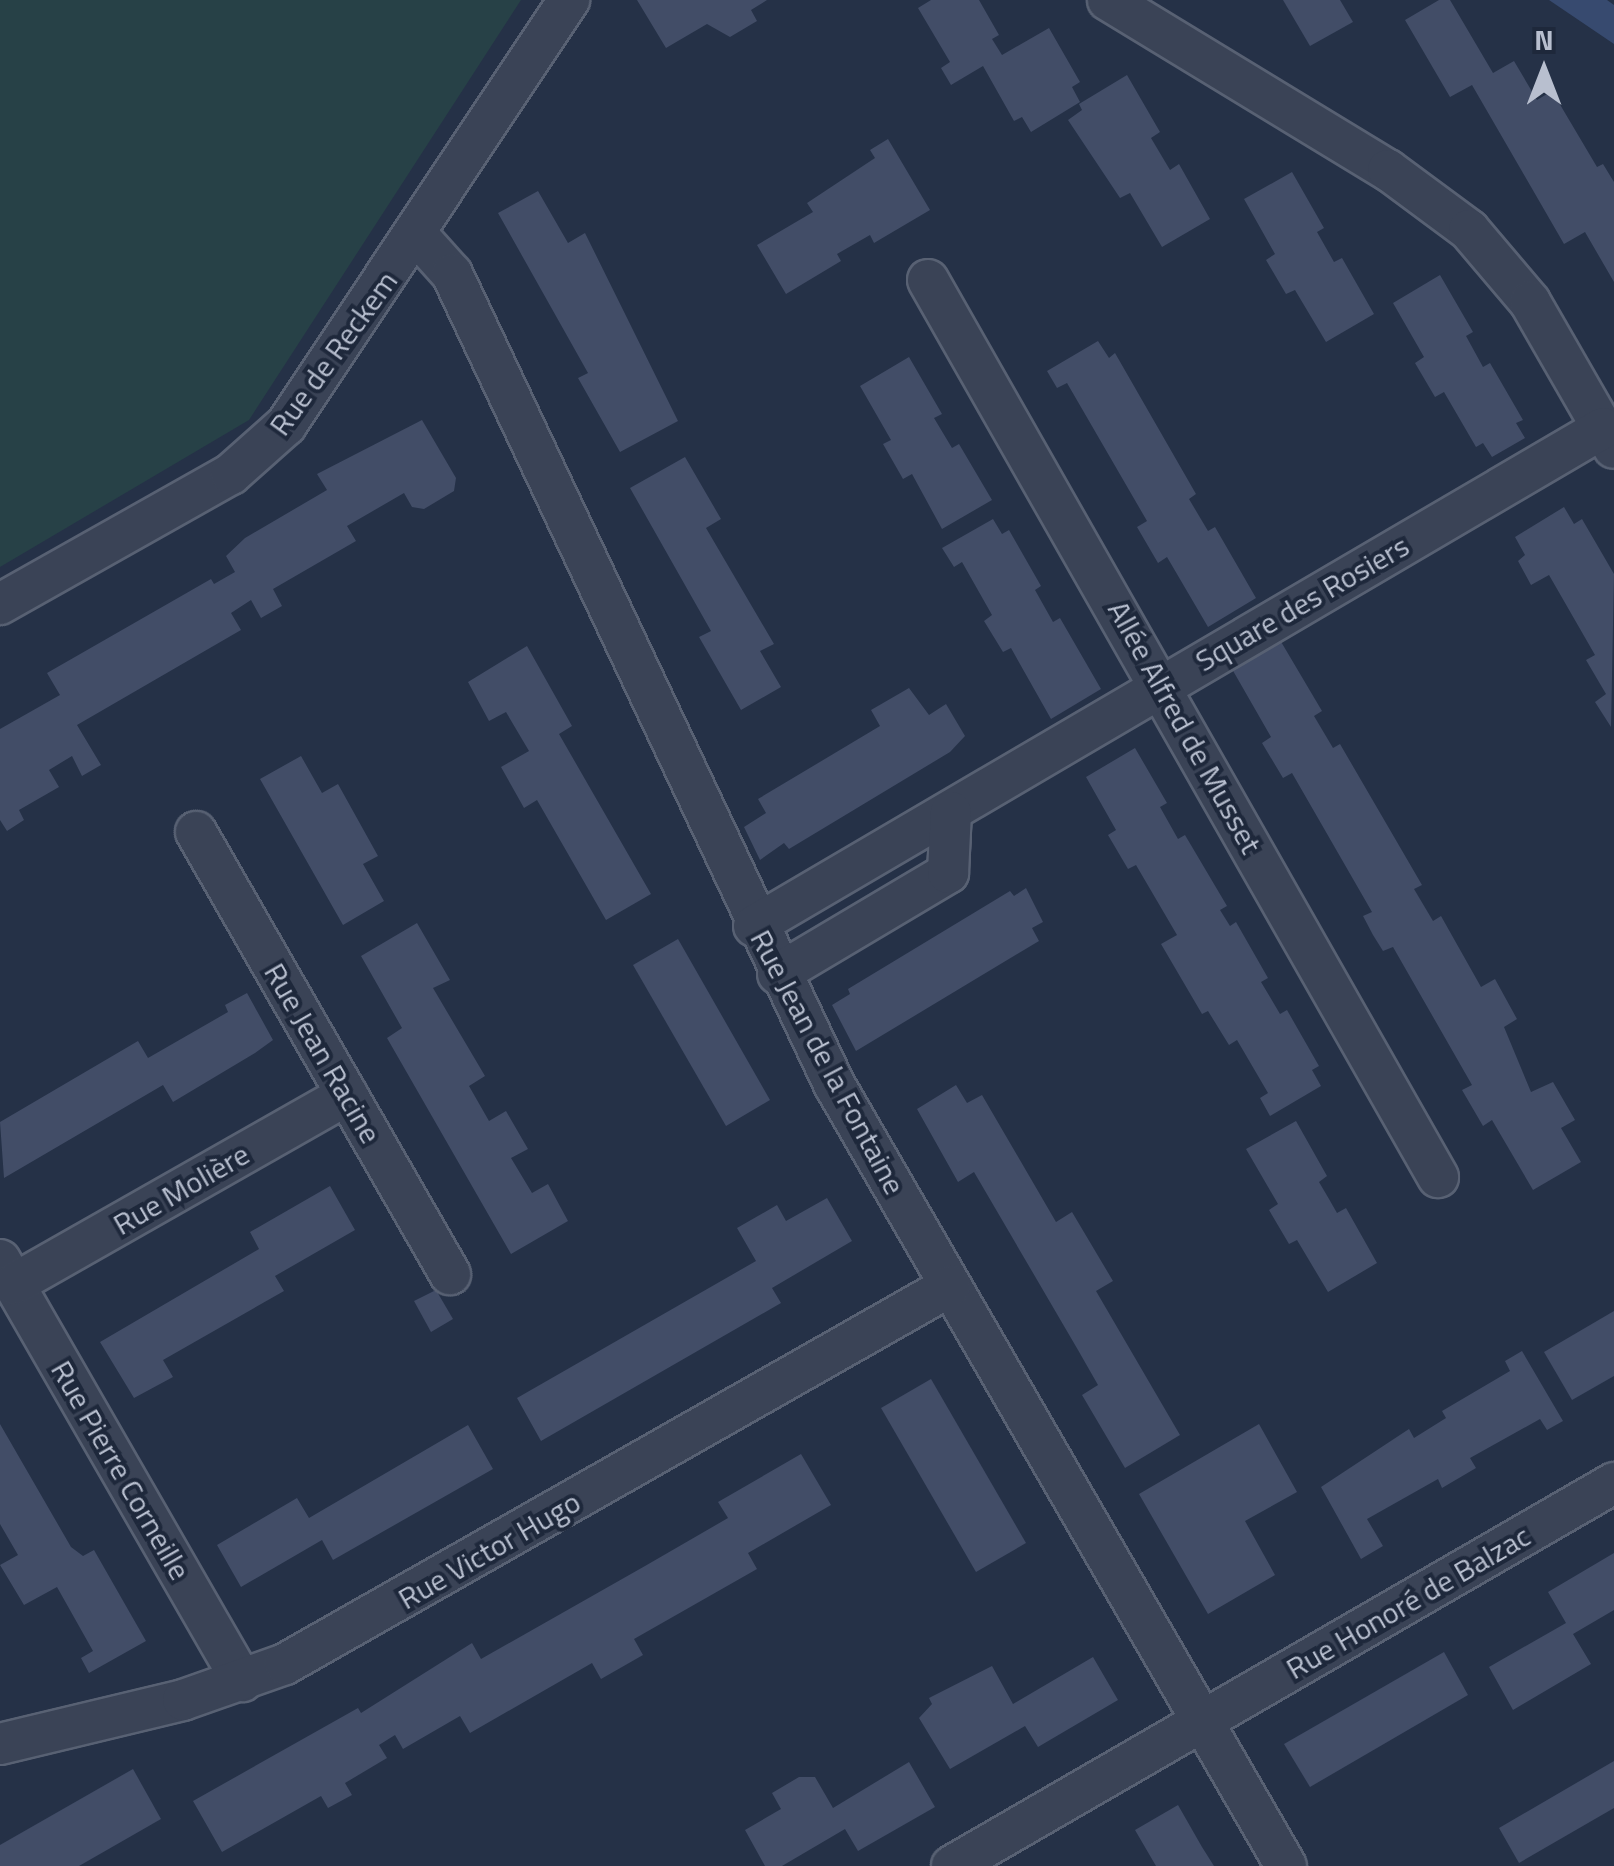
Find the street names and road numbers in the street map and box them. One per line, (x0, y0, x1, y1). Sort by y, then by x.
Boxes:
street label: Rue de Reckem (261, 264, 405, 442)
street label: Square des Rosiers (1189, 527, 1415, 679)
street label: Allée Alfred de Musset (1101, 594, 1269, 860)
street label: Rue Jean de la Fontaine (743, 924, 913, 1200)
street label: Rue Jean Racine (257, 957, 389, 1149)
street label: Rue Molière (107, 1136, 255, 1242)
street label: Rue Pierre Corneille (44, 1354, 198, 1586)
street label: Rue Victor Hugo (392, 1483, 586, 1617)
street label: Rue Honoré de Balzac (1280, 1518, 1536, 1686)

